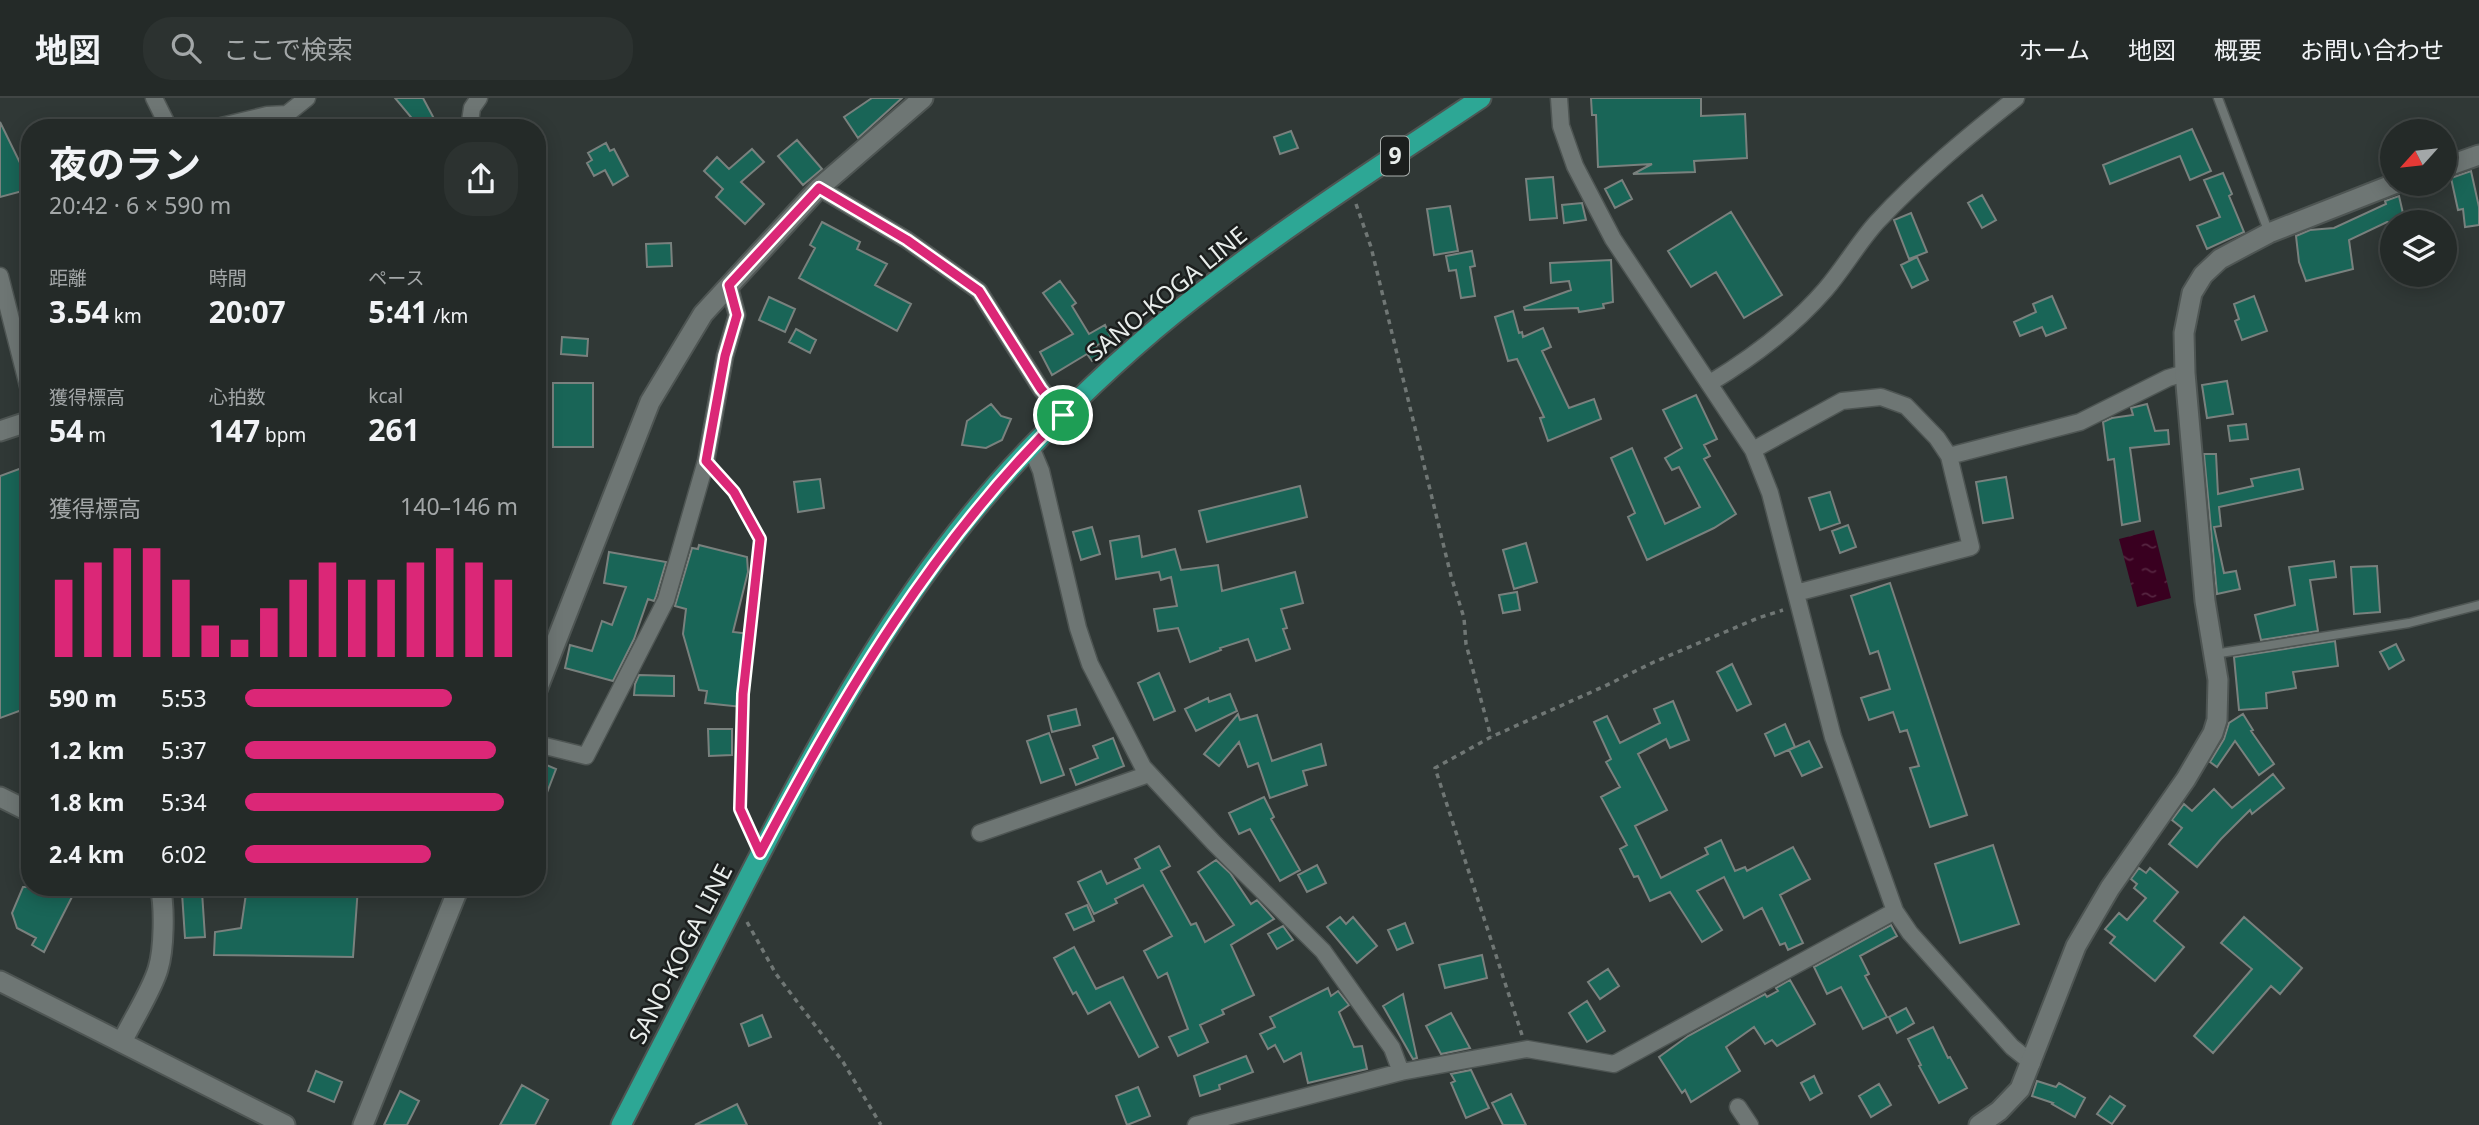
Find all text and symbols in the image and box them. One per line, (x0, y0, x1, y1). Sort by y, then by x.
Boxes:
search box (143, 17, 633, 80)
text: 地図 (35, 27, 101, 72)
icon: search (167, 29, 205, 67)
text: ここで検索 (223, 31, 353, 67)
text: ホーム (2019, 33, 2090, 66)
text: 地図 (2128, 33, 2176, 66)
text: 概要 (2214, 33, 2262, 66)
text: お問い合わせ (2300, 33, 2444, 66)
north arrow (2380, 119, 2457, 196)
map controls (2380, 119, 2457, 287)
text: 夜のラン (49, 137, 201, 189)
road number: 9 (1381, 137, 1409, 176)
button: share (444, 142, 518, 216)
text: 20:42 · 6 × 590 m (49, 189, 231, 221)
button: layers (2380, 210, 2457, 287)
street label: SANO-KOGA LINE (1079, 218, 1253, 368)
text: 距離 (49, 265, 87, 291)
text: 時間 (209, 265, 247, 291)
text: ペース (368, 265, 424, 291)
text: 3.54 (49, 291, 109, 332)
text: 20:07 (209, 291, 286, 332)
text: 5:41 (368, 291, 428, 332)
text: km (109, 303, 142, 329)
text: /km (428, 303, 468, 329)
text: kcal (368, 383, 403, 409)
text: 獲得標高 (49, 384, 125, 410)
text: 心拍数 (209, 384, 266, 410)
pin (1033, 385, 1093, 445)
icon: arrive (1044, 396, 1082, 434)
text: 261 (368, 409, 420, 450)
text: 54 (49, 410, 83, 451)
text: 147 (209, 410, 260, 451)
text: m (83, 422, 106, 448)
text: bpm (260, 422, 306, 448)
text: 140–146 m (400, 490, 518, 522)
text: 獲得標高 (49, 492, 141, 524)
text: 590 m (49, 682, 117, 714)
text: 5:53 (161, 682, 207, 714)
text: 1.2 km (49, 734, 124, 766)
text: 5:37 (161, 734, 207, 766)
text: 1.8 km (49, 786, 124, 818)
text: 5:34 (161, 786, 207, 818)
text: 2.4 km (49, 838, 124, 870)
text: 6:02 (161, 838, 207, 870)
street label: SANO-KOGA LINE (620, 858, 739, 1049)

